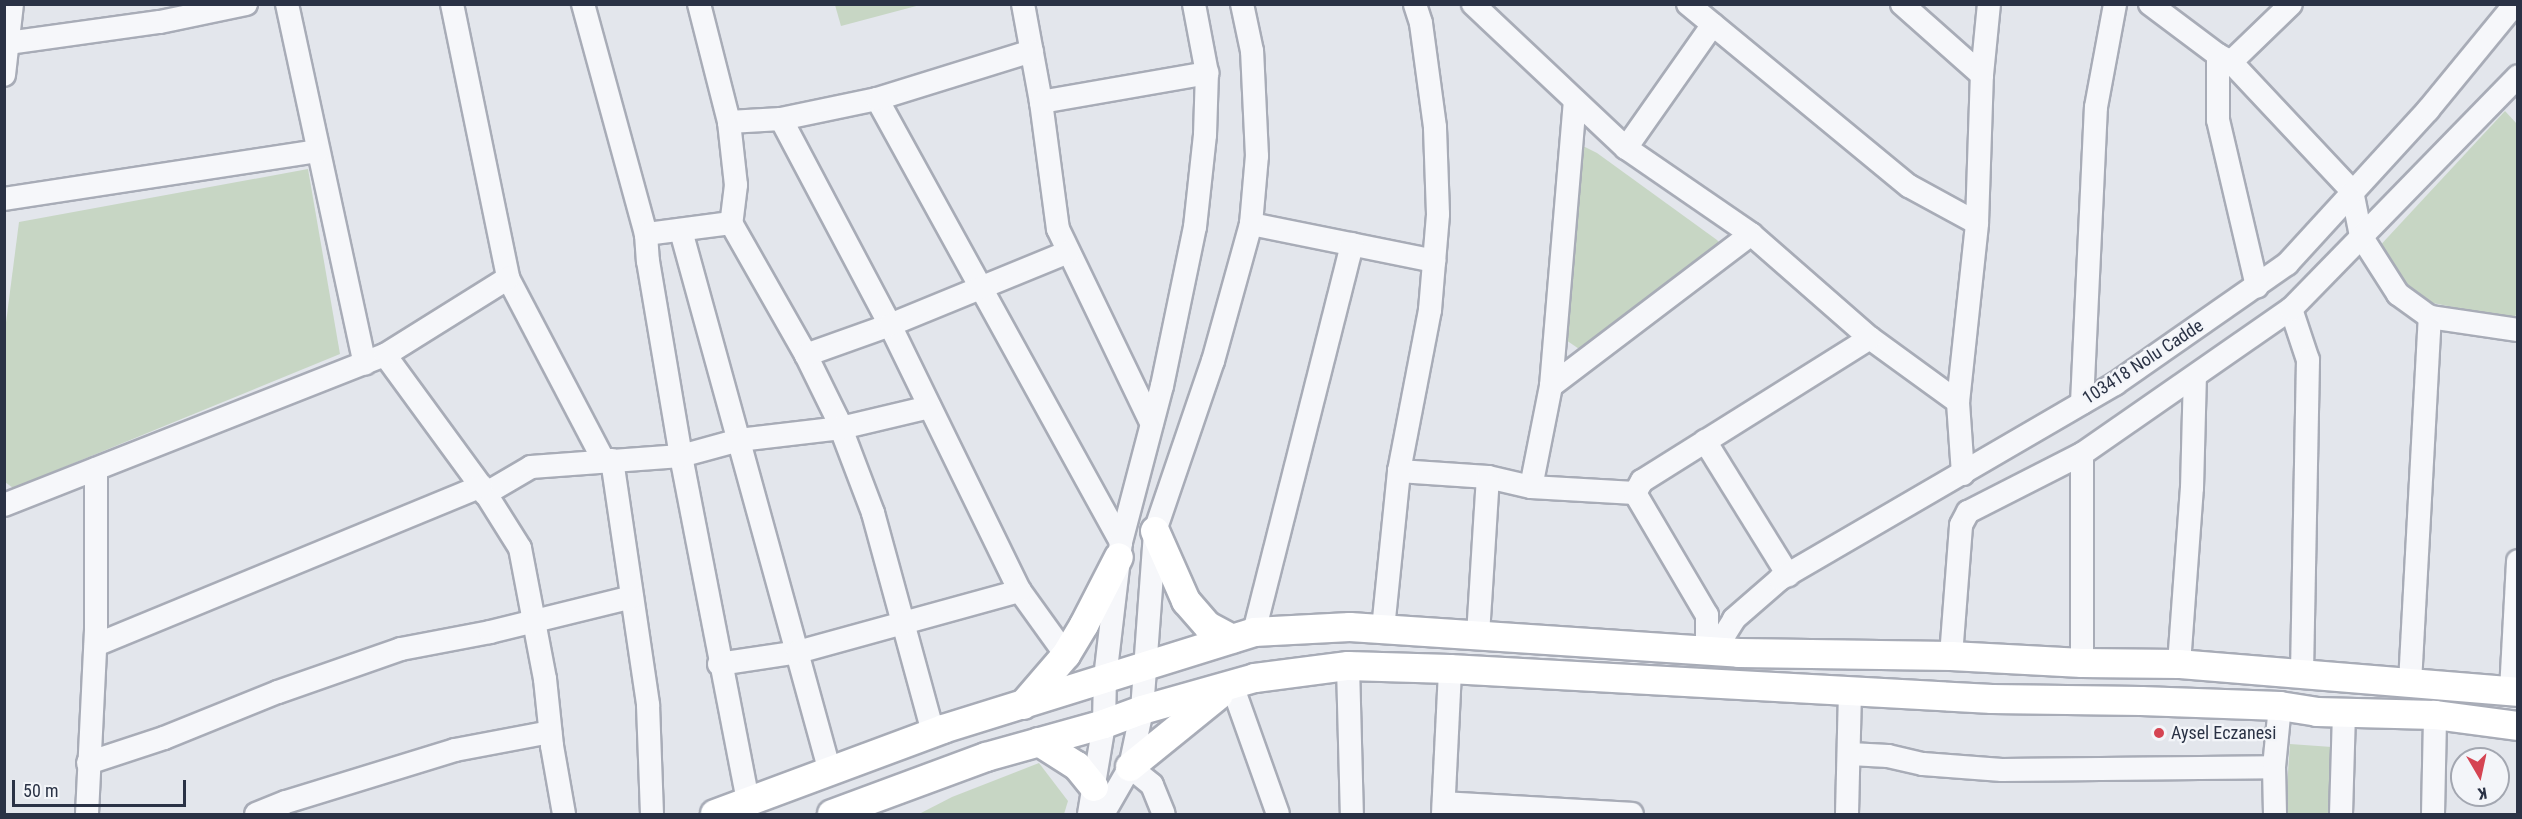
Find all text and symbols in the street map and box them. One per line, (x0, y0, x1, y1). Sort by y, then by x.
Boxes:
street label: 103418 Nolu Cadde (2079, 315, 2207, 409)
place label: Aysel Eczanesi (2171, 722, 2276, 744)
marker: Aysel Eczanesi (2152, 726, 2166, 740)
north arrow (2450, 747, 2510, 807)
scale bar (15, 768, 189, 806)
text: 50 m (23, 780, 58, 801)
text: K (2477, 783, 2488, 803)

